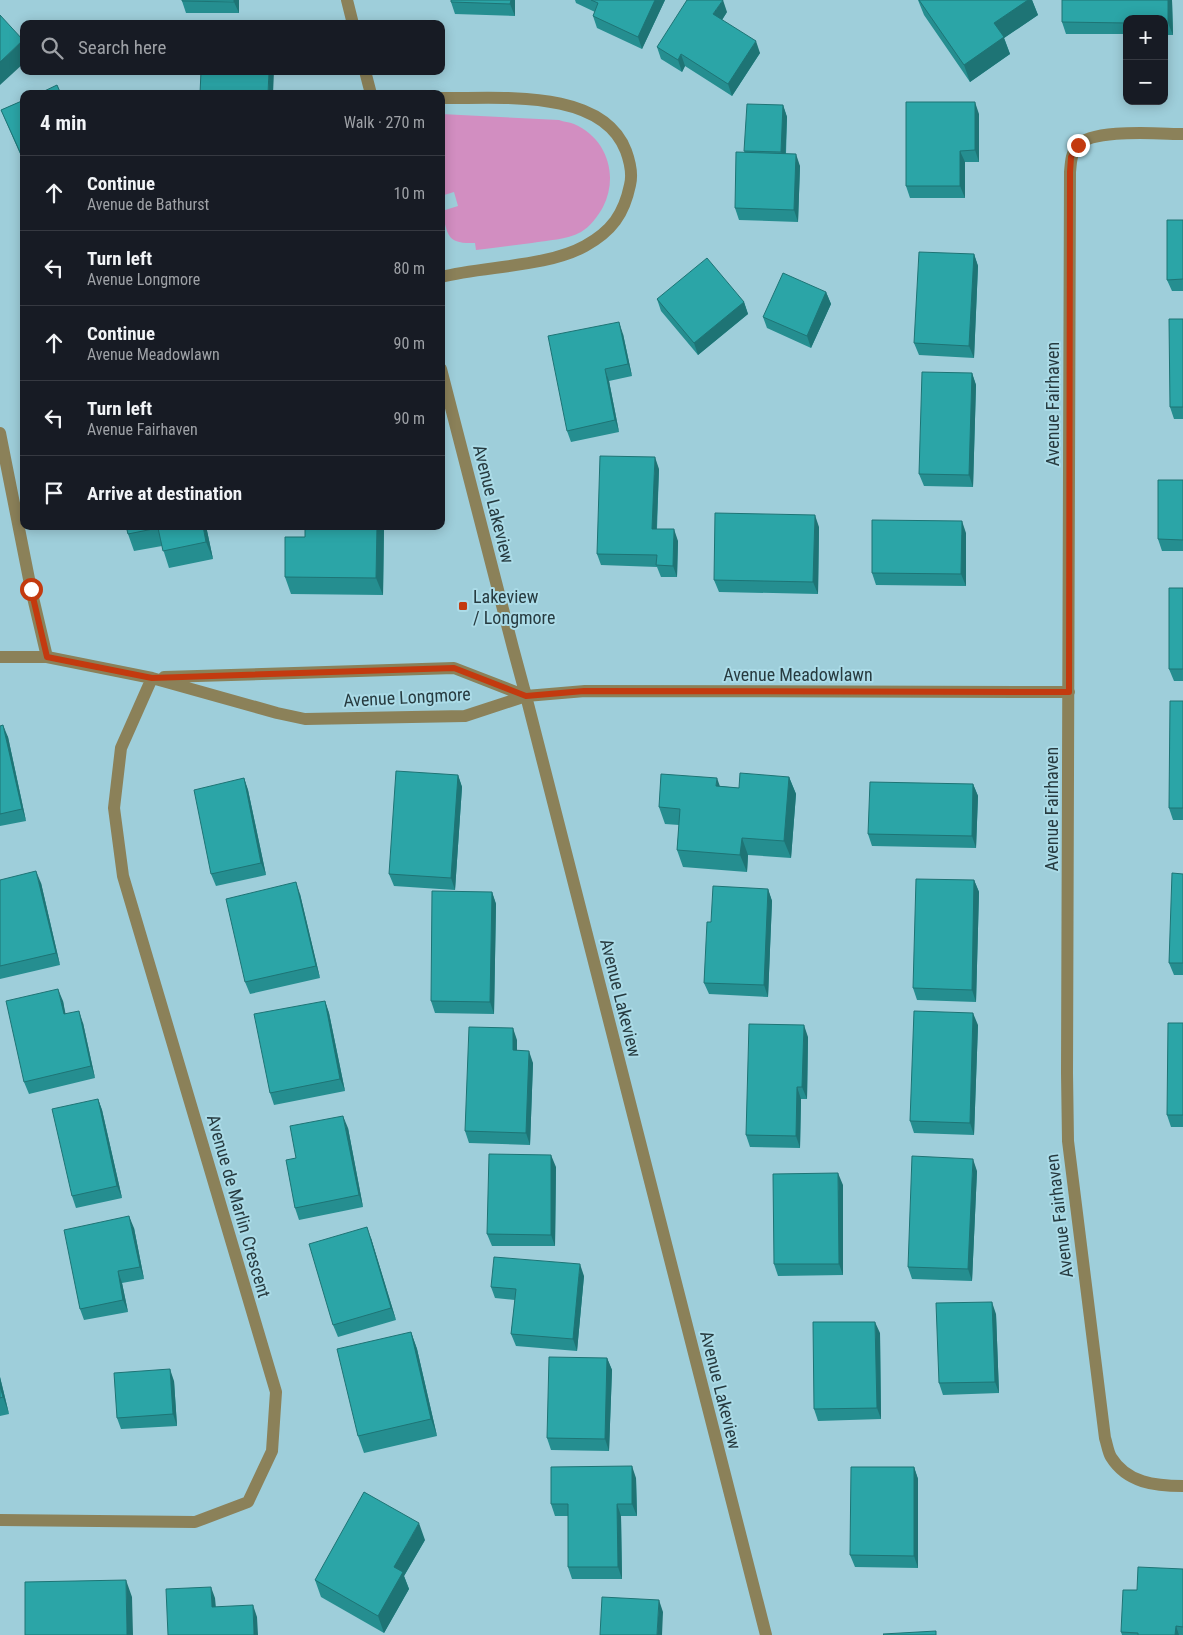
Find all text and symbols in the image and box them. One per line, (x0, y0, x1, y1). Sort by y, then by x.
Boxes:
map controls (1123, 15, 1168, 105)
button: + (1123, 15, 1168, 60)
search box (20, 20, 445, 75)
icon: search (38, 34, 66, 62)
text: Search here (78, 36, 166, 59)
button: − (1123, 60, 1168, 105)
text: 4 min (40, 111, 87, 135)
text: Walk · 270 m (344, 113, 425, 132)
route end (1067, 134, 1090, 157)
text: Continue (87, 172, 155, 195)
icon: ahead (40, 179, 68, 207)
text: 10 m (393, 184, 425, 203)
text: Avenue de Bathurst (87, 195, 209, 214)
text: Turn left (87, 247, 152, 270)
icon: left (40, 254, 68, 282)
text: 80 m (393, 259, 425, 278)
text: Avenue Longmore (87, 270, 200, 289)
text: Continue (87, 322, 155, 345)
icon: ahead (40, 329, 68, 357)
text: 90 m (393, 334, 425, 353)
street label: Avenue Fairhaven (1042, 342, 1063, 466)
text: Avenue Meadowlawn (87, 345, 220, 364)
text: Turn left (87, 397, 152, 420)
icon: left (40, 404, 68, 432)
text: 90 m (393, 409, 425, 428)
text: Avenue Fairhaven (87, 420, 198, 439)
street label: Avenue Lakeview (469, 443, 519, 566)
icon: arrive (40, 479, 68, 507)
text: Arrive at destination (87, 482, 242, 505)
route start (20, 578, 43, 601)
place label: Lakeview / Longmore (473, 586, 555, 628)
marker: Lakeview / Longmore (457, 600, 469, 612)
street label: Avenue Meadowlawn (723, 664, 873, 685)
street label: Avenue Longmore (343, 683, 471, 711)
street label: Avenue Fairhaven (1041, 747, 1062, 871)
street label: Avenue Lakeview (596, 937, 646, 1060)
street label: Avenue de Marlin Crescent (203, 1112, 275, 1300)
street label: Avenue Fairhaven (1041, 1153, 1077, 1279)
street label: Avenue Lakeview (696, 1329, 746, 1452)

